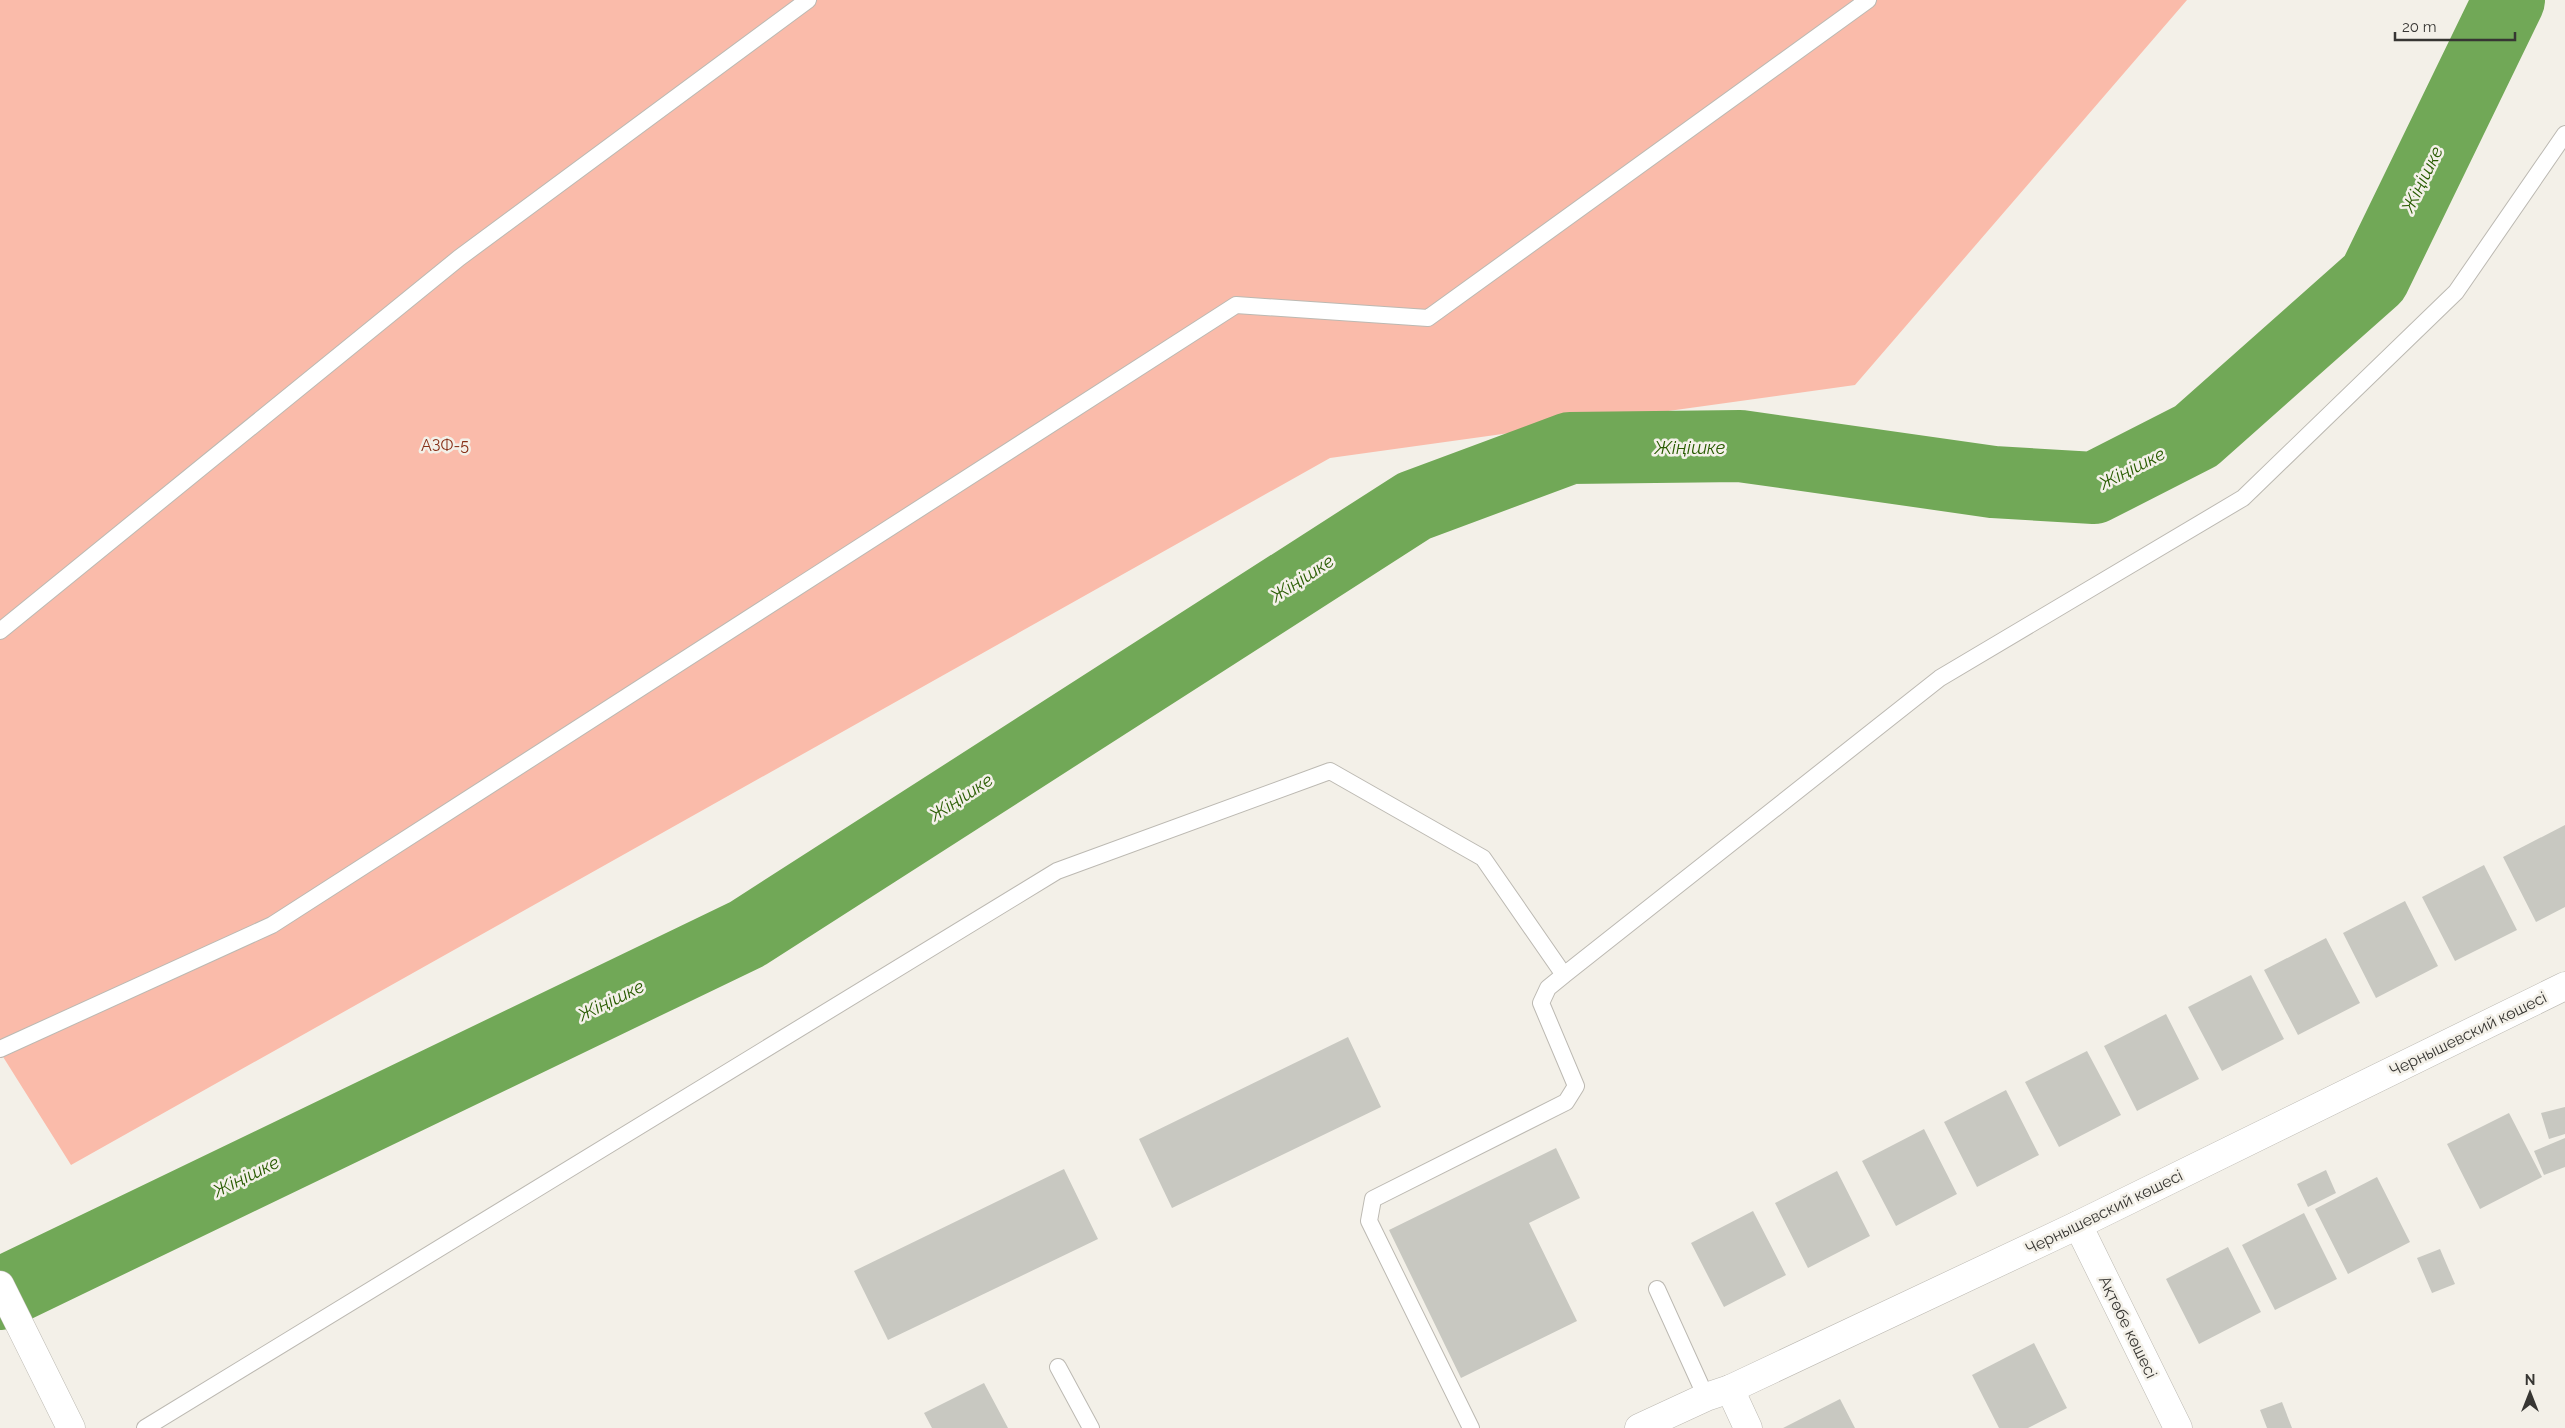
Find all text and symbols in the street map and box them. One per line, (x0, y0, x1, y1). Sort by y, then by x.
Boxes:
scale bar (2395, 10, 2515, 42)
text: 20 m (2402, 18, 2437, 36)
water label: Жіңішке (2397, 142, 2447, 216)
park label: АЗФ-5 (421, 436, 469, 455)
water label: Жіңішке (1654, 437, 1726, 458)
water label: Жіңішке (2095, 443, 2168, 494)
water label: Жіңішке (1266, 550, 1338, 607)
water label: Жіңішке (925, 769, 997, 826)
water label: Жіңішке (574, 975, 648, 1025)
street label: Чернышевский көшесі (2386, 988, 2550, 1080)
water label: Жіңішке (209, 1151, 283, 1201)
street label: Чернышевский көшесі (2022, 1166, 2186, 1258)
street label: Ақтөбе көшесі (2095, 1273, 2161, 1381)
north arrow (2505, 1368, 2555, 1418)
text: N (2525, 1372, 2535, 1388)

